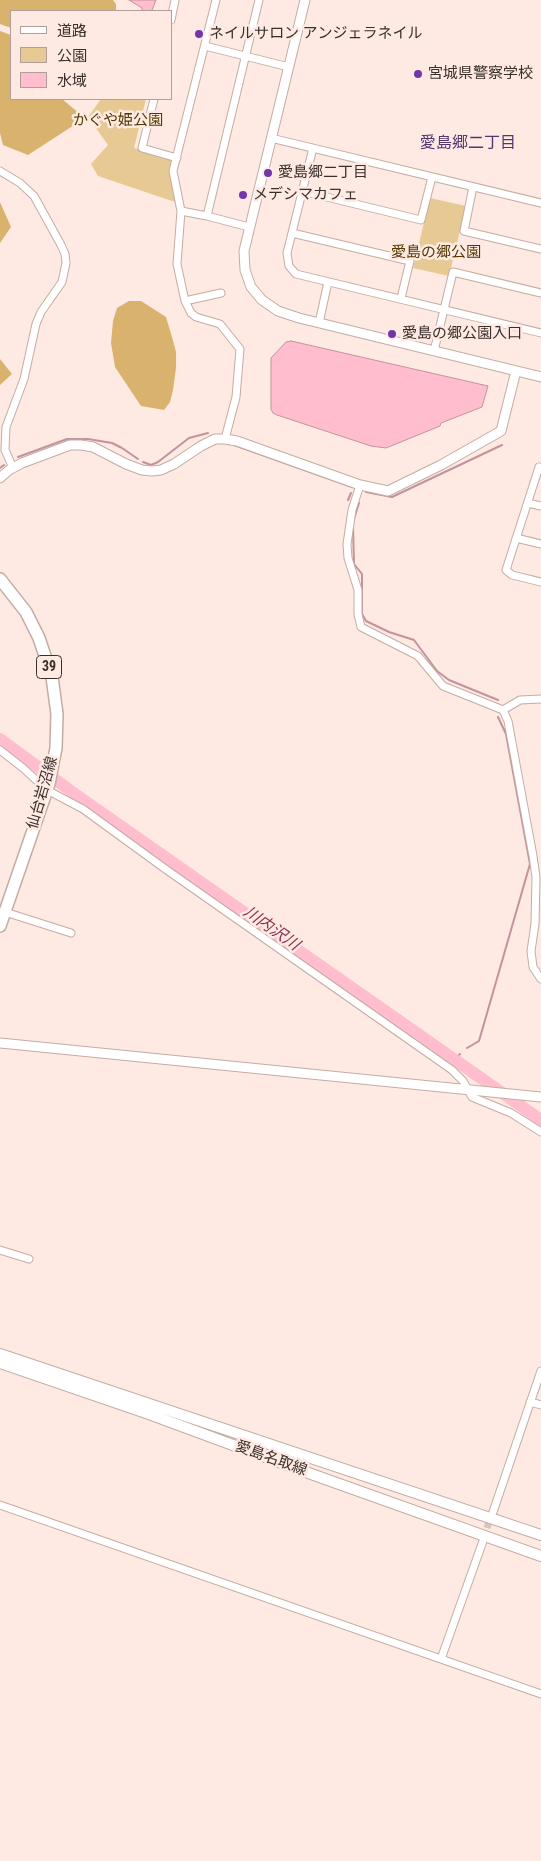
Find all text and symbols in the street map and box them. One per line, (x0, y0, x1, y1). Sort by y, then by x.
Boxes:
legend (10, 10, 172, 100)
text: 道路 (57, 22, 87, 40)
place label: ネイルサロン アンジェラネイル (209, 25, 422, 43)
marker: ネイルサロン アンジェラネイル (193, 28, 205, 40)
text: 公園 (57, 47, 87, 65)
place label: 宮城県警察学校 (428, 65, 533, 83)
marker: 宮城県警察学校 (412, 68, 424, 80)
text: 水域 (57, 72, 87, 90)
park label: かぐや姫公園 (73, 112, 163, 130)
district label: 愛島郷二丁目 (420, 134, 516, 154)
place label: 愛島郷二丁目 (278, 164, 368, 182)
marker: 愛島郷二丁目 (262, 167, 274, 179)
place label: メデシマカフェ (253, 186, 358, 204)
marker: メデシマカフェ (237, 189, 249, 201)
park label: 愛島の郷公園 (391, 244, 481, 262)
place label: 愛島の郷公園入口 (402, 325, 522, 343)
marker: 愛島の郷公園入口 (386, 328, 398, 340)
road number: 39 (36, 656, 62, 679)
street label: 仙台岩沼線 (24, 754, 62, 832)
water label: 川内沢川 (239, 903, 303, 955)
street label: 愛島名取線 (233, 1438, 309, 1480)

